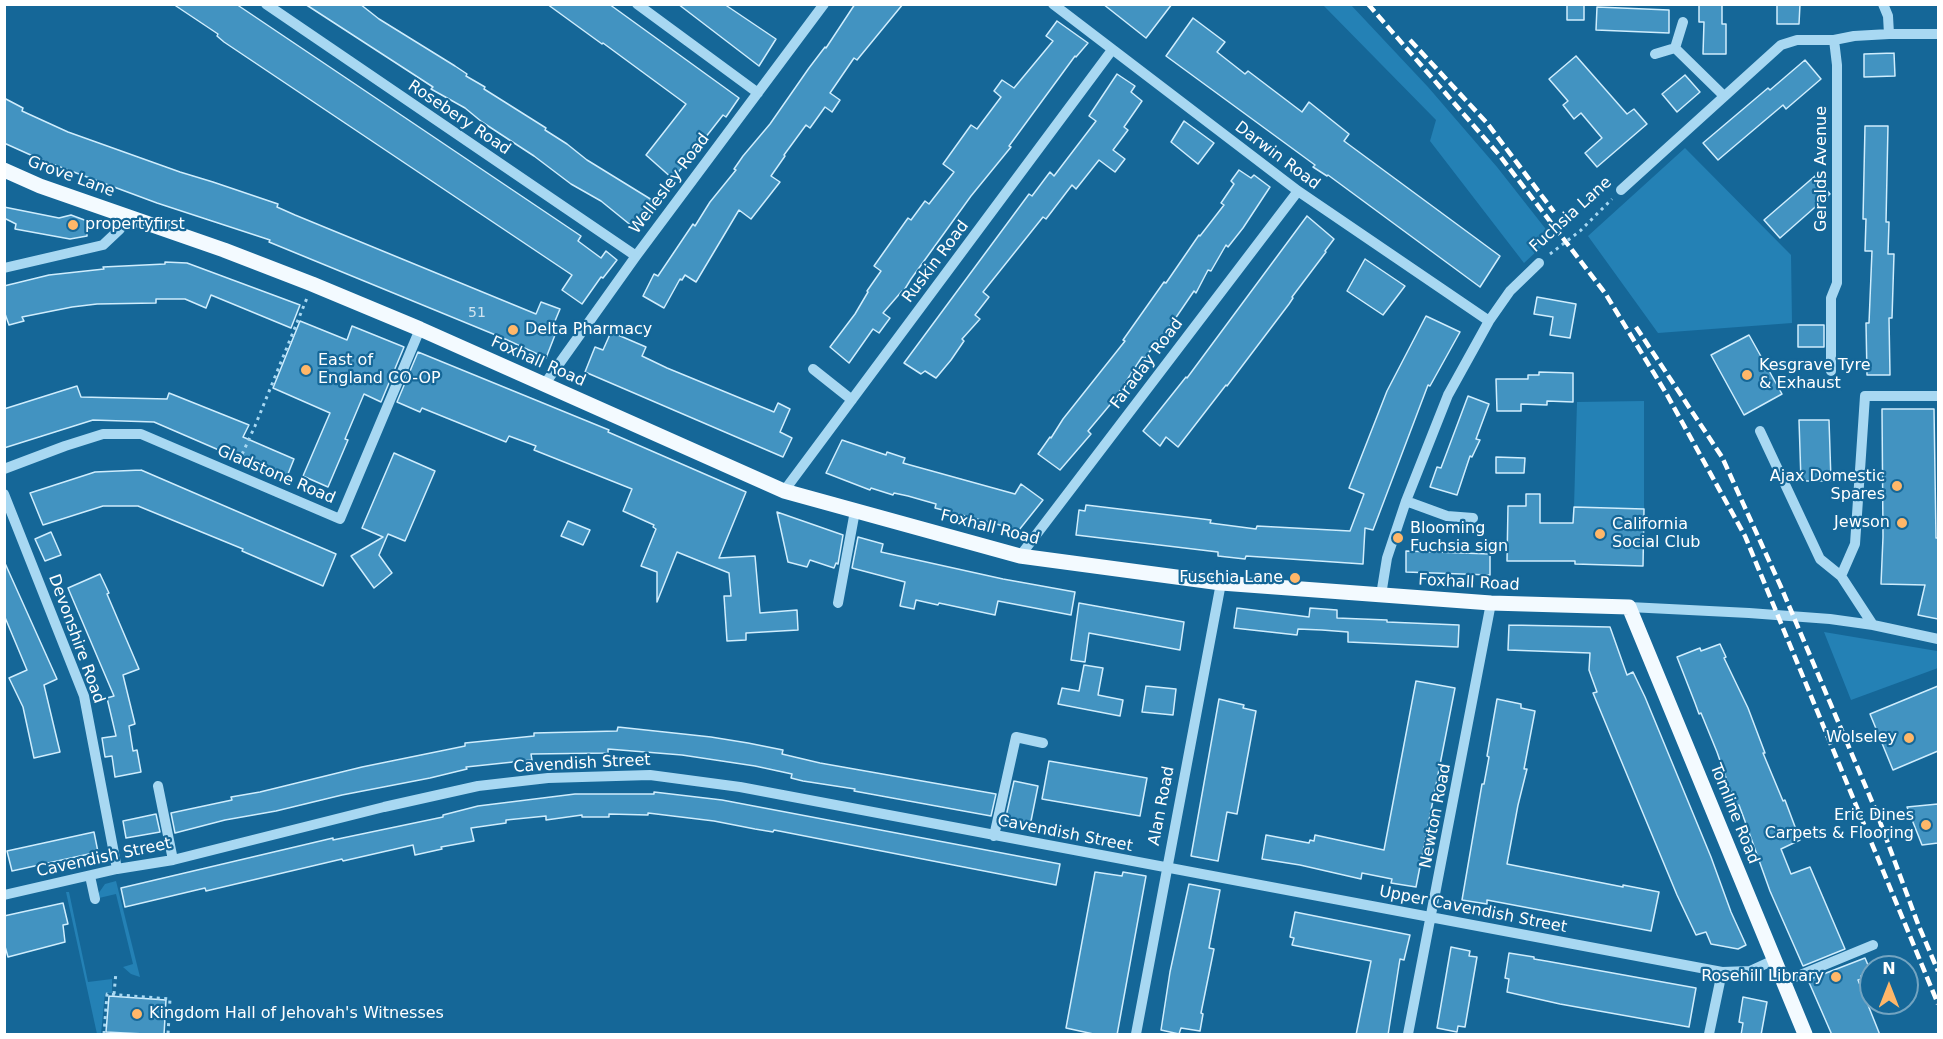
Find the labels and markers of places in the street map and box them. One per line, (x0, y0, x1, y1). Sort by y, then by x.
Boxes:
place label: propertyfirst (85, 215, 185, 235)
marker: propertyfirst (66, 218, 80, 232)
place label: Delta Pharmacy (525, 320, 652, 340)
marker: Delta Pharmacy (506, 323, 520, 337)
place label: East of England CO-OP (318, 351, 441, 389)
place label: Kesgrave Tyre & Exhaust (1759, 356, 1871, 394)
marker: East of England CO-OP (299, 363, 313, 377)
marker: Kesgrave Tyre & Exhaust (1740, 368, 1754, 382)
place label: Ajax Domestic Spares (1770, 467, 1885, 505)
marker: Ajax Domestic Spares (1890, 479, 1904, 493)
place label: Jewson (1834, 513, 1890, 533)
place label: California Social Club (1612, 515, 1700, 553)
marker: Jewson (1895, 516, 1909, 530)
place label: Blooming Fuchsia sign (1410, 519, 1508, 557)
marker: California Social Club (1593, 527, 1607, 541)
marker: Blooming Fuchsia sign (1391, 531, 1405, 545)
place label: Fuschia Lane (1179, 568, 1283, 588)
marker: Fuschia Lane (1288, 571, 1302, 585)
place label: Wolseley (1826, 728, 1897, 748)
marker: Wolseley (1902, 731, 1916, 745)
place label: Eric Dines Carpets & Flooring (1765, 806, 1914, 844)
marker: Eric Dines Carpets & Flooring (1919, 818, 1933, 832)
place label: Rosehill Library (1701, 967, 1824, 987)
marker: Rosehill Library (1829, 970, 1843, 984)
place label: Kingdom Hall of Jehovah's Witnesses (149, 1004, 444, 1024)
marker: Kingdom Hall of Jehovah's Witnesses (130, 1007, 144, 1021)

